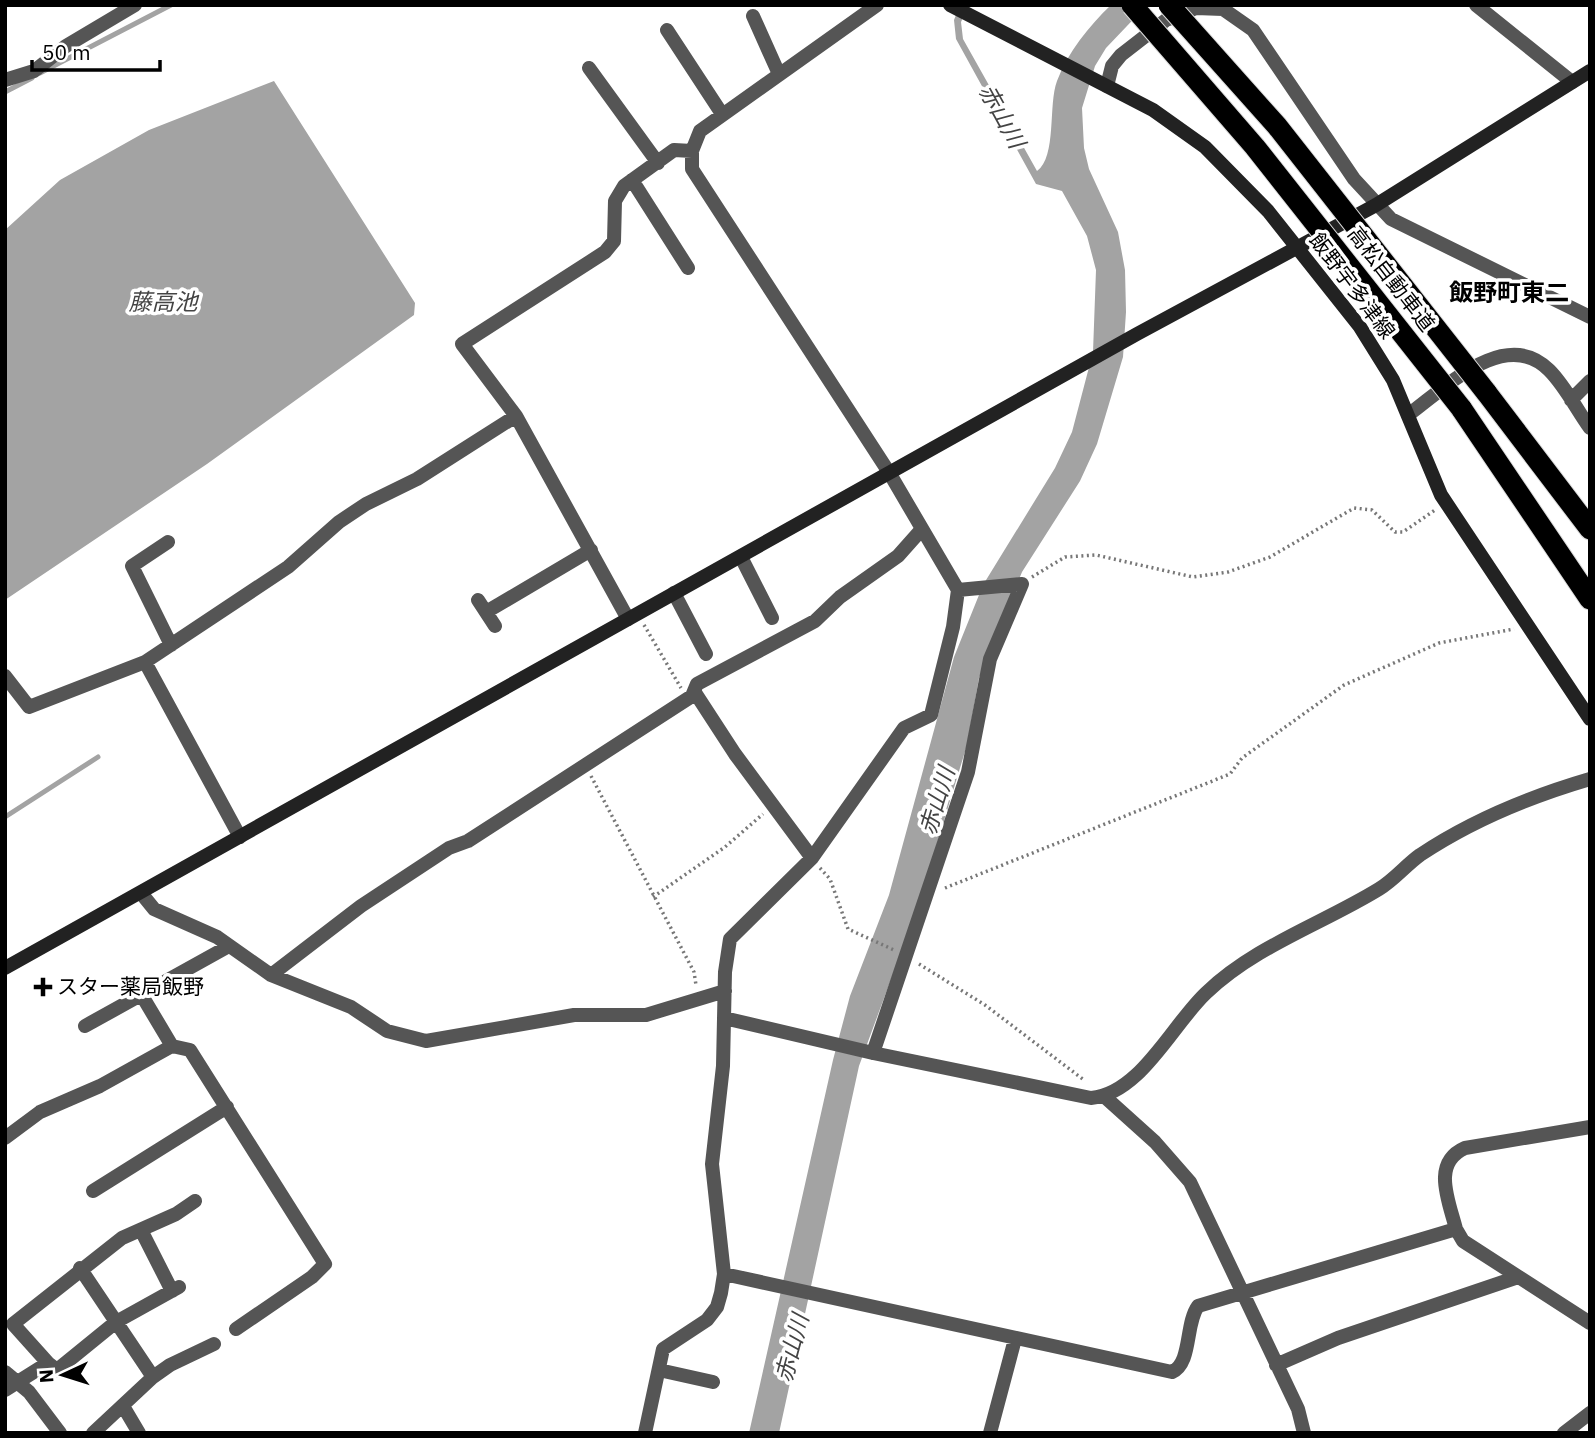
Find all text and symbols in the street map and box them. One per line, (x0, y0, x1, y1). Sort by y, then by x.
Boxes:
scale bar (32, 28, 159, 72)
text: 50 m (42, 38, 91, 66)
water label: 赤山川 (973, 78, 1034, 156)
street label: 高松自動車道 (1342, 220, 1442, 337)
street label: 飯野宇多津線 (1304, 227, 1402, 344)
district label: 飯野町東二 (1449, 276, 1569, 308)
water label: 藤高池 (129, 286, 200, 316)
water label: 赤山川 (912, 760, 961, 838)
place label: スター薬局飯野 (57, 972, 204, 1000)
marker: スター薬局飯野 (35, 979, 51, 995)
water label: 赤山川 (768, 1308, 815, 1385)
north arrow (28, 1340, 98, 1410)
text: N (34, 1368, 58, 1384)

